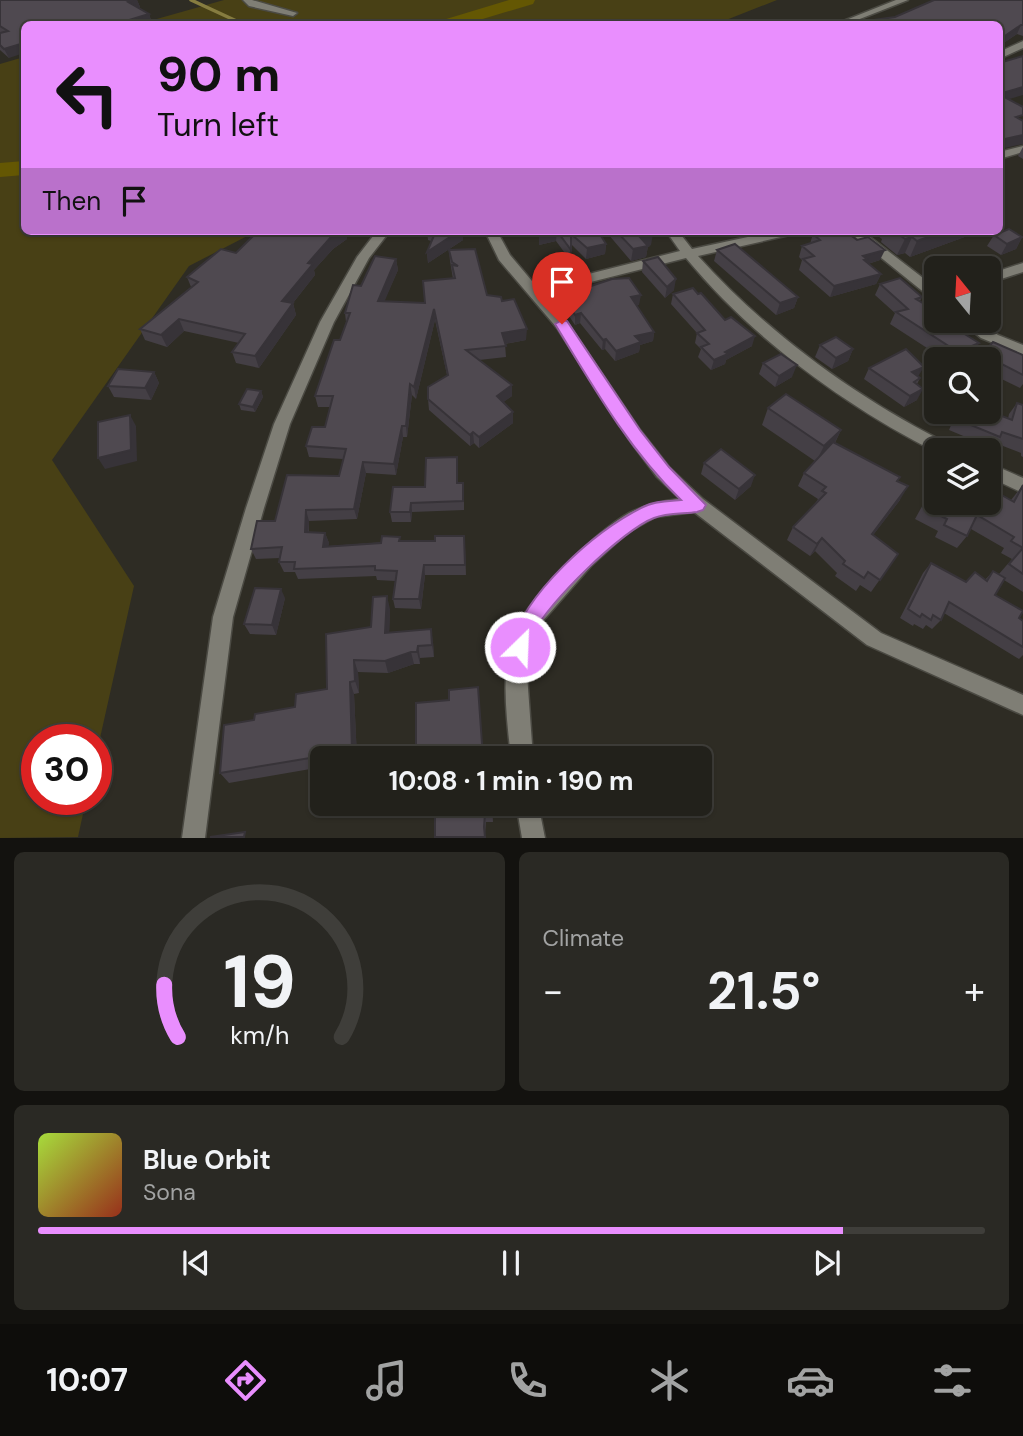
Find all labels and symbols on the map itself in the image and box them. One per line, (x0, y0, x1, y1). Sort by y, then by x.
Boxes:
pin (532, 252, 592, 324)
north arrow (924, 256, 1001, 332)
position arrow (483, 610, 557, 684)
speed limit sign: 30 (21, 724, 112, 815)

